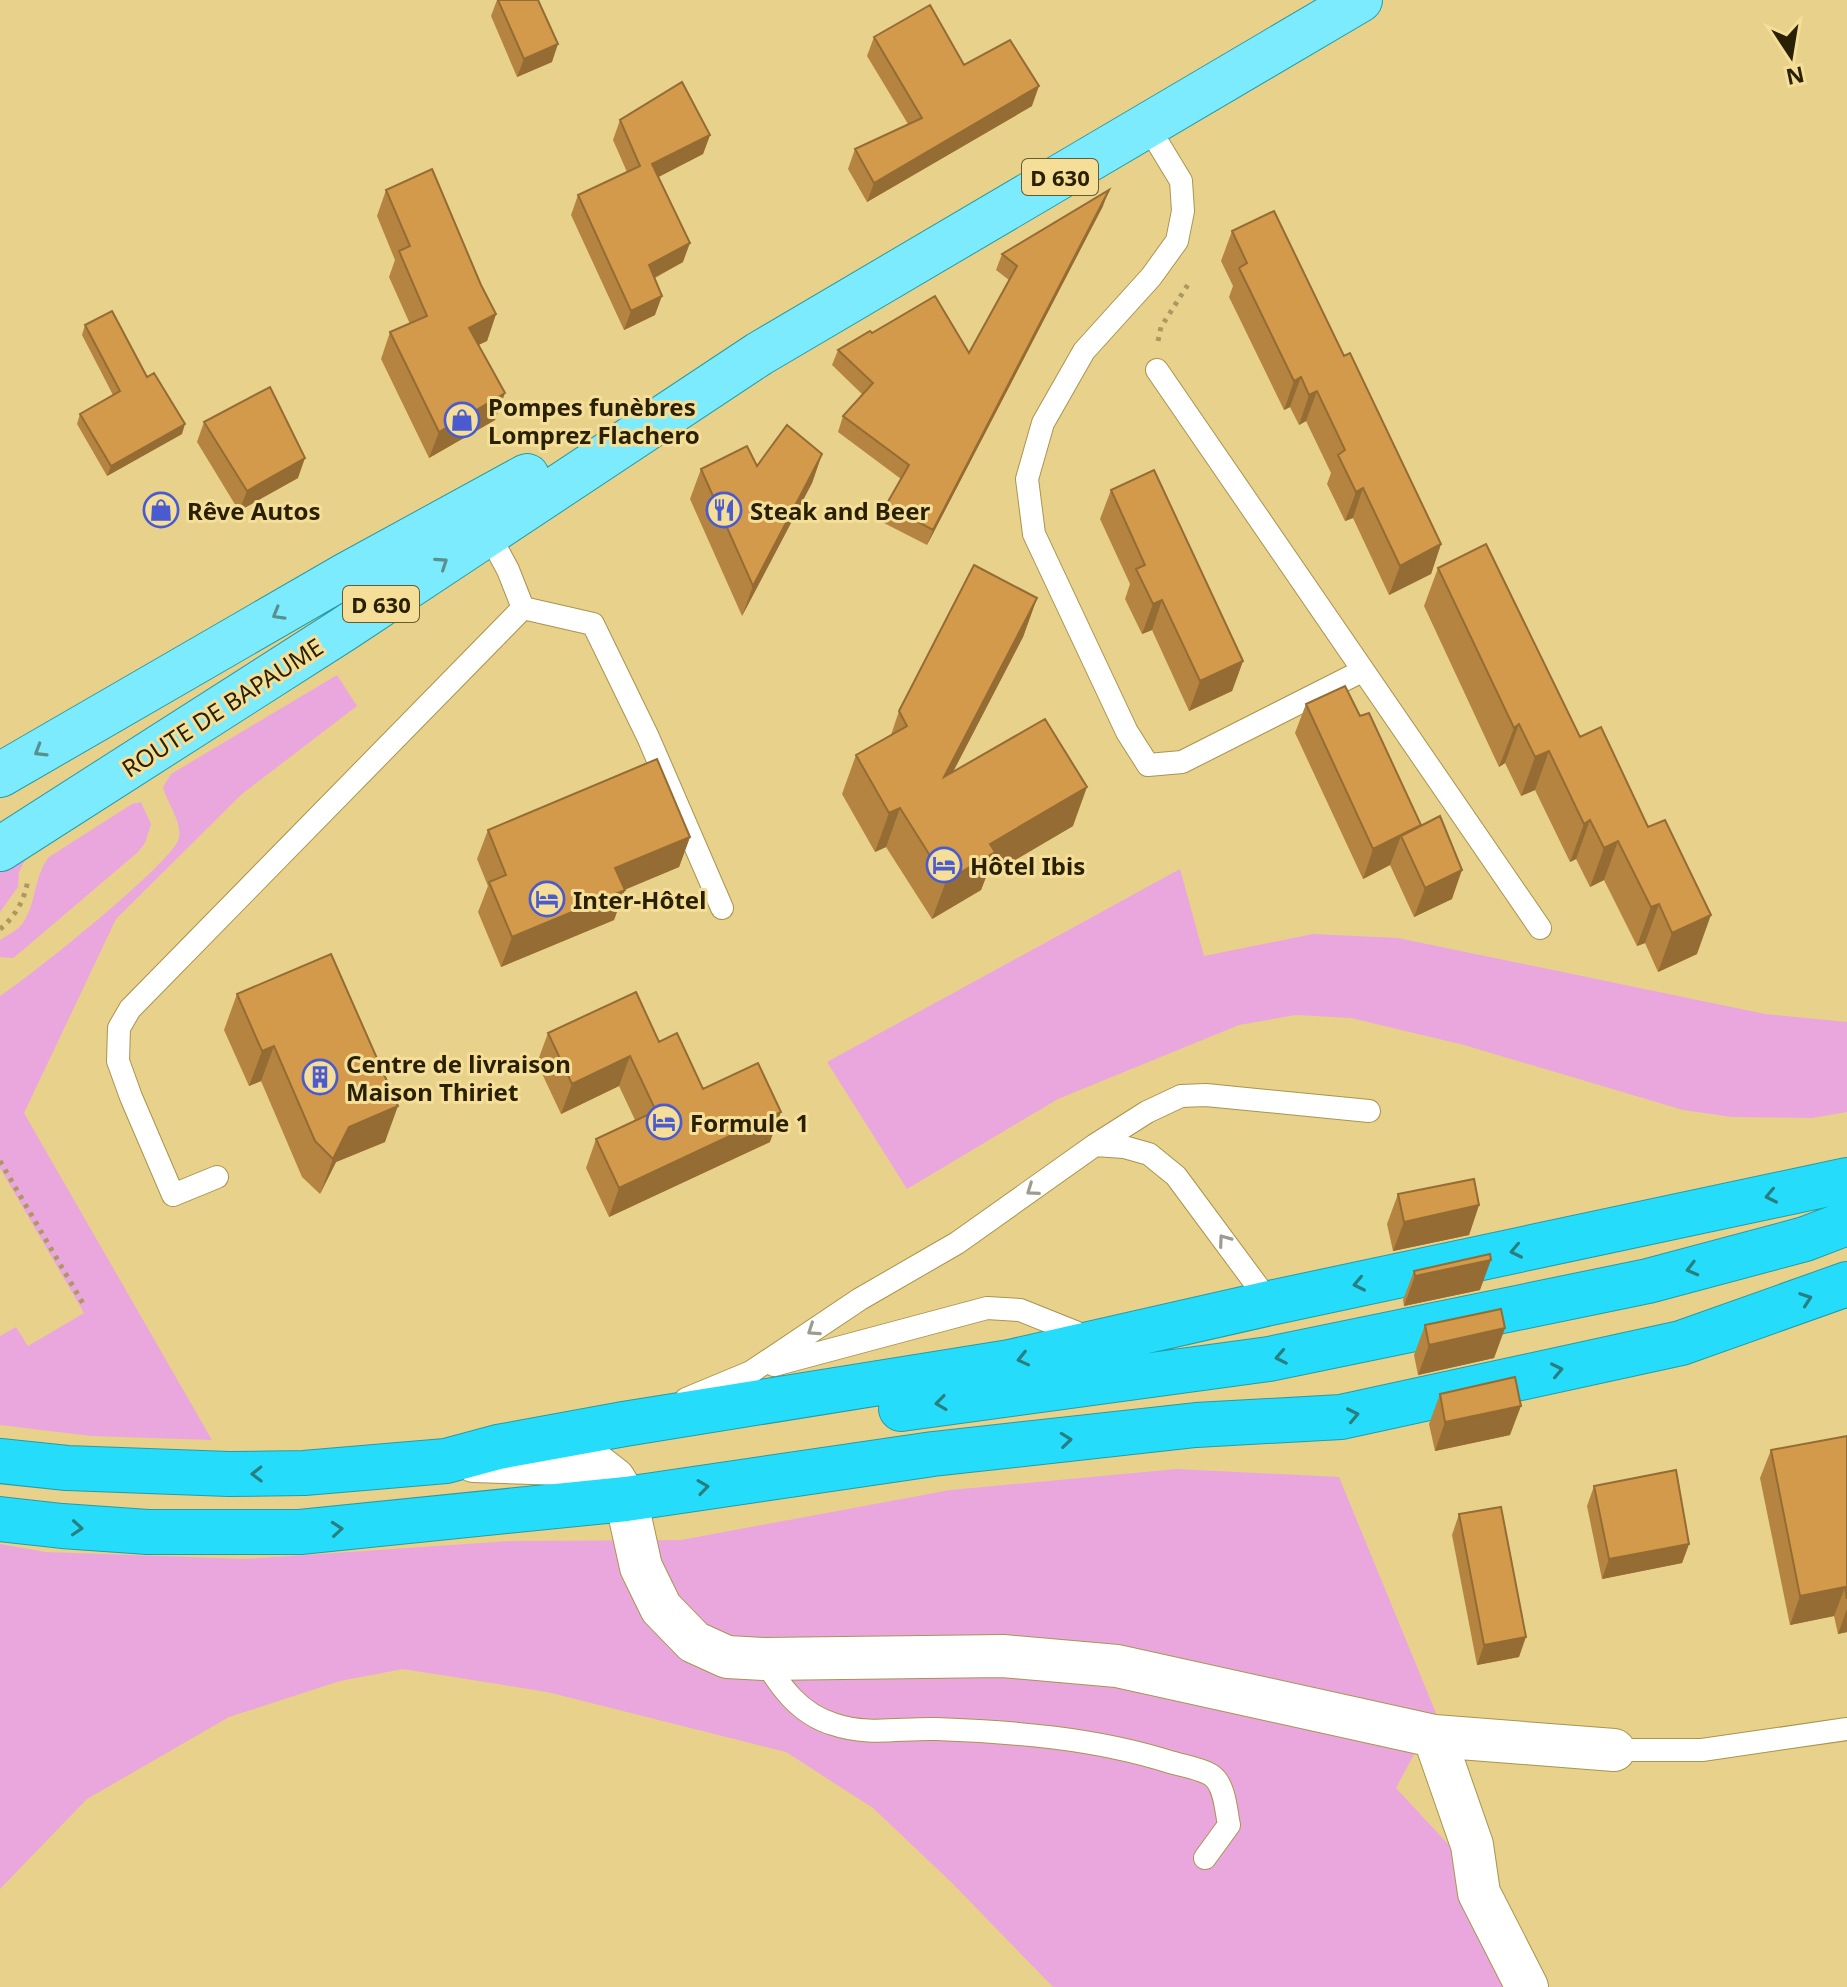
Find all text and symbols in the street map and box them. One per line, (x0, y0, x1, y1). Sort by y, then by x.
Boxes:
north arrow (1751, 16, 1831, 96)
text: N (1783, 60, 1807, 93)
road number: D 630 (1022, 159, 1098, 195)
place label: Pompes funèbres Lomprez Flachero (488, 390, 700, 451)
shop icon: Pompes funèbres Lomprez Flachero (443, 401, 481, 439)
shop icon: Rêve Autos (142, 491, 180, 529)
restaurant icon: Steak and Beer (705, 491, 743, 529)
place label: Rêve Autos (187, 494, 321, 527)
place label: Steak and Beer (750, 494, 930, 527)
one-way arrow (433, 558, 447, 573)
road number: D 630 (343, 586, 419, 622)
one-way arrow (272, 604, 287, 620)
street label: ROUTE DE BAPAUME (115, 630, 329, 784)
one-way arrow (34, 741, 49, 757)
hotel icon: Hôtel Ibis (925, 846, 963, 884)
place label: Hôtel Ibis (970, 849, 1085, 882)
hotel icon: Inter-Hôtel (528, 880, 566, 918)
place label: Inter-Hôtel (573, 883, 706, 916)
place label: Centre de livraison Maison Thiriet (346, 1047, 571, 1108)
building icon: Centre de livraison Maison Thiriet (301, 1058, 339, 1096)
hotel icon: Formule 1 (645, 1103, 683, 1141)
place label: Formule 1 (690, 1106, 809, 1139)
one-way arrow (1026, 1180, 1040, 1195)
one-way arrow (1764, 1187, 1778, 1204)
one-way arrow (1219, 1234, 1233, 1249)
one-way arrow (1510, 1241, 1523, 1258)
one-way arrow (1685, 1260, 1699, 1277)
one-way arrow (1352, 1275, 1366, 1292)
one-way arrow (1798, 1292, 1812, 1309)
one-way arrow (807, 1321, 822, 1336)
one-way arrow (1275, 1347, 1288, 1364)
one-way arrow (1017, 1350, 1030, 1367)
one-way arrow (1549, 1362, 1563, 1379)
one-way arrow (934, 1395, 947, 1412)
one-way arrow (1346, 1407, 1359, 1424)
one-way arrow (1060, 1431, 1073, 1448)
one-way arrow (250, 1465, 263, 1483)
one-way arrow (696, 1479, 710, 1496)
one-way arrow (72, 1519, 84, 1536)
one-way arrow (331, 1520, 344, 1537)

